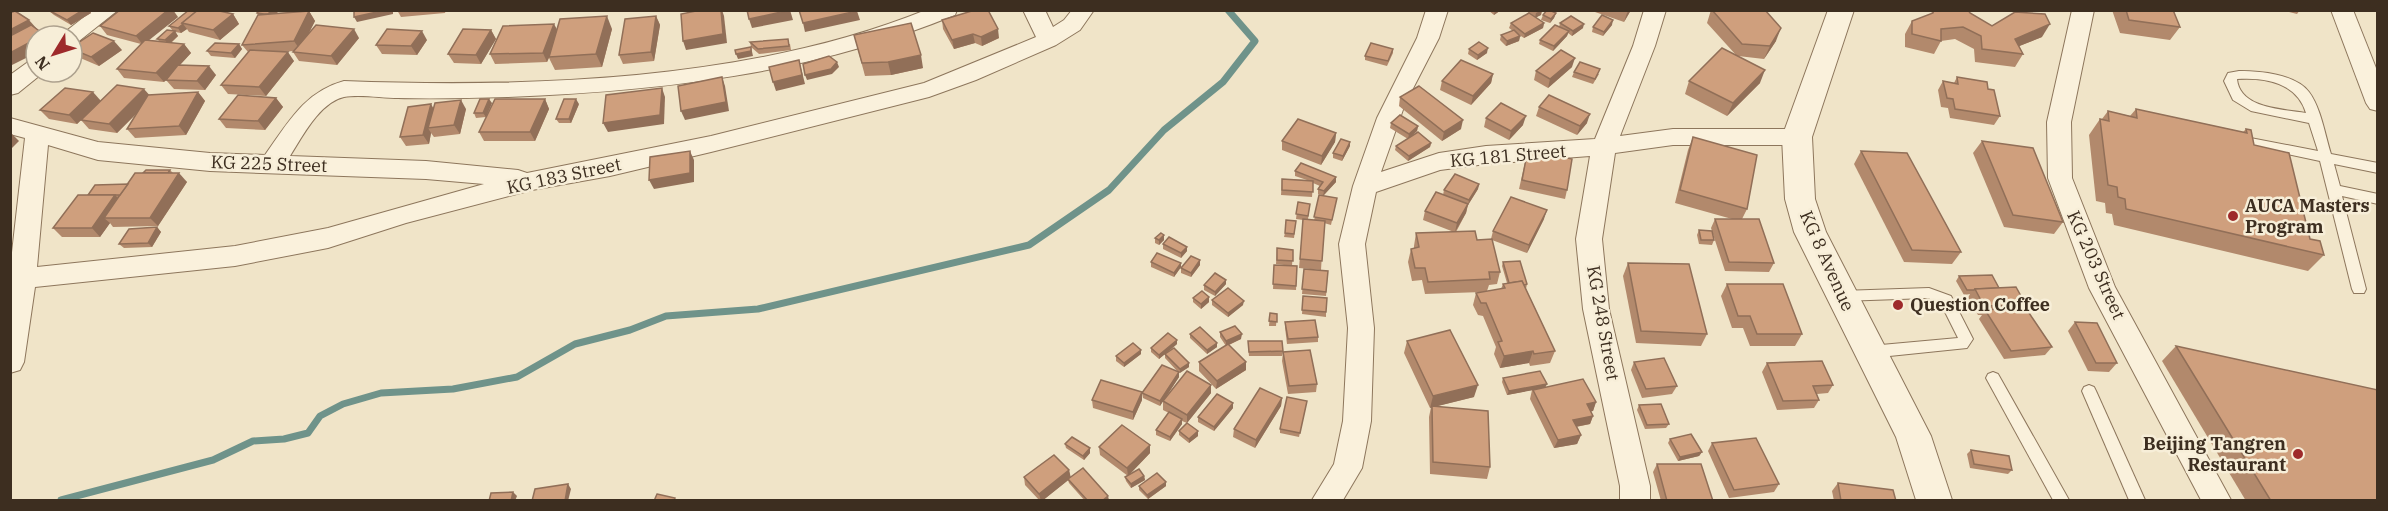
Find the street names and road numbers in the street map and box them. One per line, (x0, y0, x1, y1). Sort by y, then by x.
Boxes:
street label: KG 181 Street (1449, 139, 1567, 172)
street label: KG 225 Street (210, 150, 328, 177)
street label: KG 183 Street (504, 152, 623, 199)
street label: KG 8 Avenue (1795, 207, 1860, 315)
street label: KG 203 Street (2062, 207, 2131, 323)
street label: KG 248 Street (1582, 264, 1625, 382)

